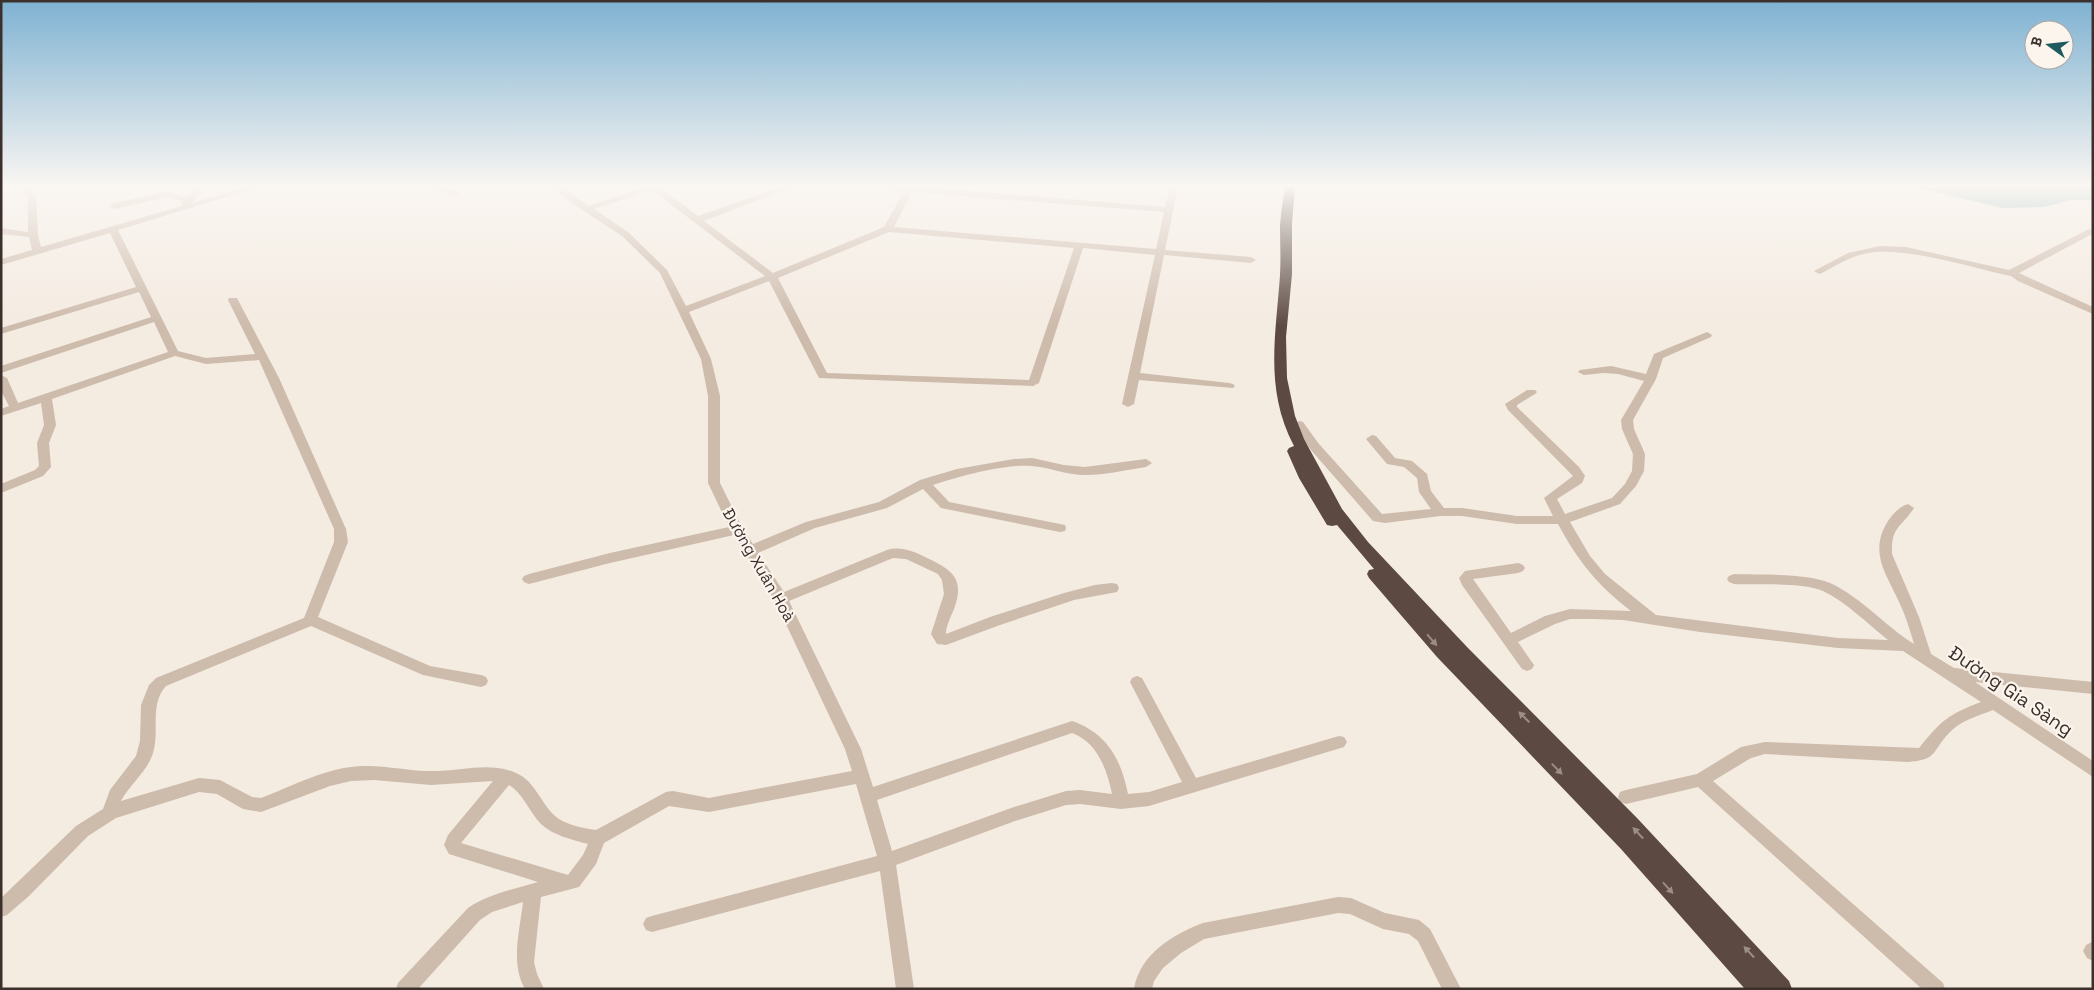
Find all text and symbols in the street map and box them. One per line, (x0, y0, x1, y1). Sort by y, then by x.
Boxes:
north arrow (2024, 20, 2074, 70)
text: B (2027, 35, 2046, 48)
street label: Đường Xuân Hoà (718, 505, 800, 625)
one-way arrow (1426, 633, 1438, 645)
street label: Đường Gia Sàng (1944, 640, 2078, 742)
one-way arrow (1519, 712, 1531, 724)
one-way arrow (1551, 763, 1563, 775)
one-way arrow (1632, 828, 1644, 840)
one-way arrow (1662, 881, 1674, 893)
one-way arrow (1743, 947, 1755, 959)

